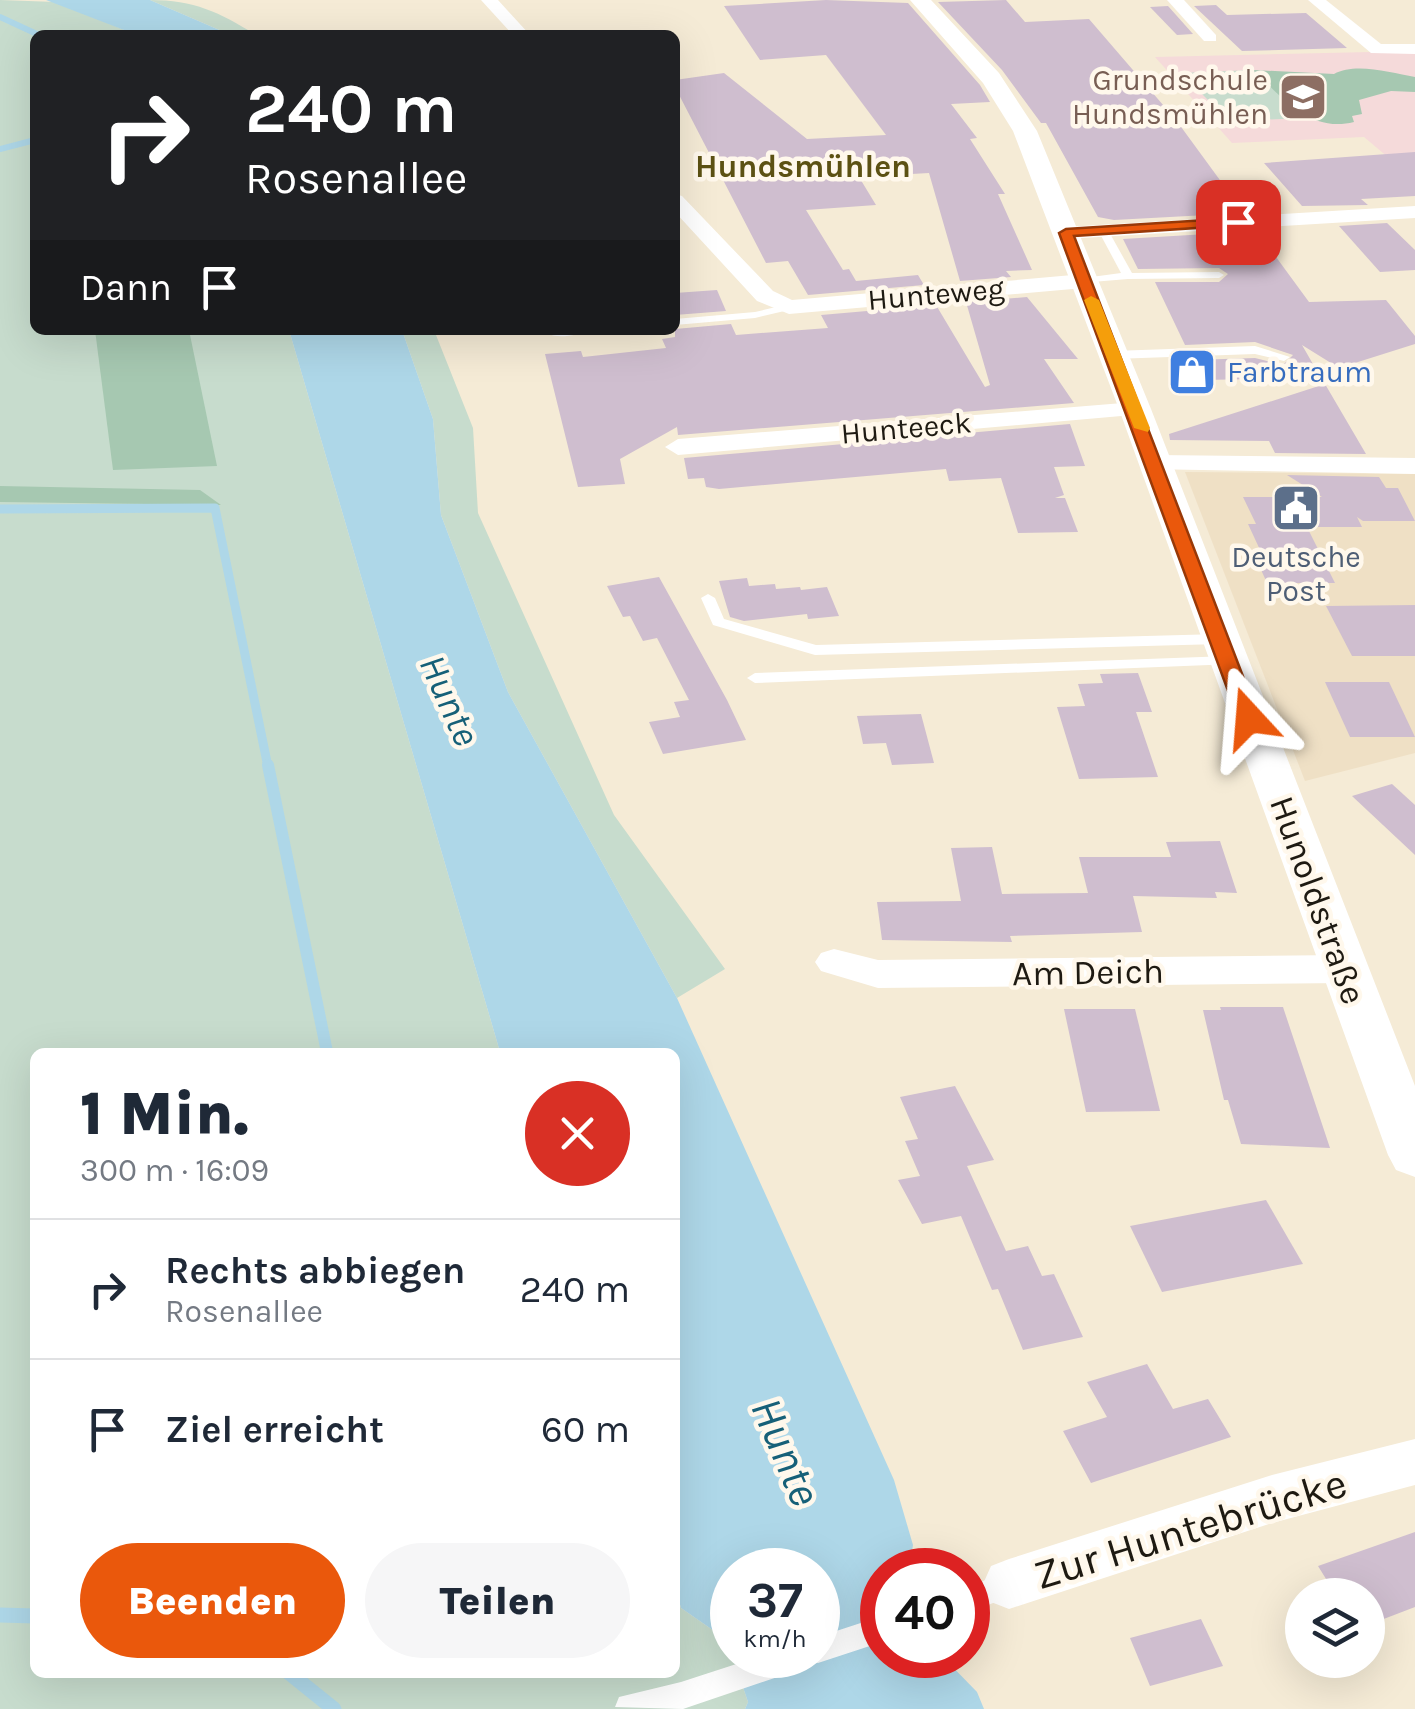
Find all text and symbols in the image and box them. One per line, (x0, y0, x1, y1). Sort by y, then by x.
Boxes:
place label: Grundschule Hundsmühlen (1072, 62, 1268, 132)
text: 240 m (245, 68, 457, 150)
icon: right (80, 70, 210, 200)
school or university icon: Grundschule Hundsmühlen (1277, 71, 1329, 123)
district label: Hundsmühlen (695, 148, 911, 185)
text: Rosenallee (245, 152, 467, 204)
pin (1196, 180, 1281, 265)
icon: arrive (1211, 195, 1266, 250)
icon: arrive (192, 260, 247, 315)
text: Dann (80, 265, 172, 310)
street label: Hunteweg (866, 270, 1006, 318)
shop icon: Farbtraum (1166, 346, 1218, 398)
place label: Farbtraum (1227, 354, 1372, 390)
street label: Hunteeck (839, 404, 973, 452)
public building icon: Deutsche Post (1270, 482, 1322, 534)
place label: Deutsche Post (1231, 539, 1361, 609)
water label: Hunte (410, 648, 489, 753)
position arrow (1197, 666, 1301, 770)
street label: Hunoldstraße (1261, 791, 1374, 1010)
street label: Am Deich (1012, 951, 1164, 994)
text: 1 Min. (80, 1079, 249, 1149)
button: close (525, 1081, 630, 1186)
text: 300 m · 16:09 (80, 1152, 269, 1189)
text: Rechts abbiegen (165, 1248, 465, 1293)
icon: right (80, 1262, 135, 1317)
text: 240 m (520, 1267, 630, 1312)
text: Rosenallee (165, 1293, 323, 1330)
water label: Hunte (740, 1390, 832, 1513)
icon: arrive (80, 1402, 135, 1457)
text: Ziel erreicht (165, 1407, 384, 1452)
text: 60 m (541, 1407, 630, 1452)
street label: Zur Huntebrücke (1028, 1458, 1353, 1600)
button: Beenden (80, 1543, 345, 1658)
button: Teilen (365, 1543, 630, 1658)
speed limit sign: 40 (860, 1548, 990, 1678)
text: 37 (747, 1571, 803, 1630)
map controls (1285, 1578, 1385, 1678)
button: layers (1285, 1578, 1385, 1678)
text: km/h (743, 1624, 807, 1653)

